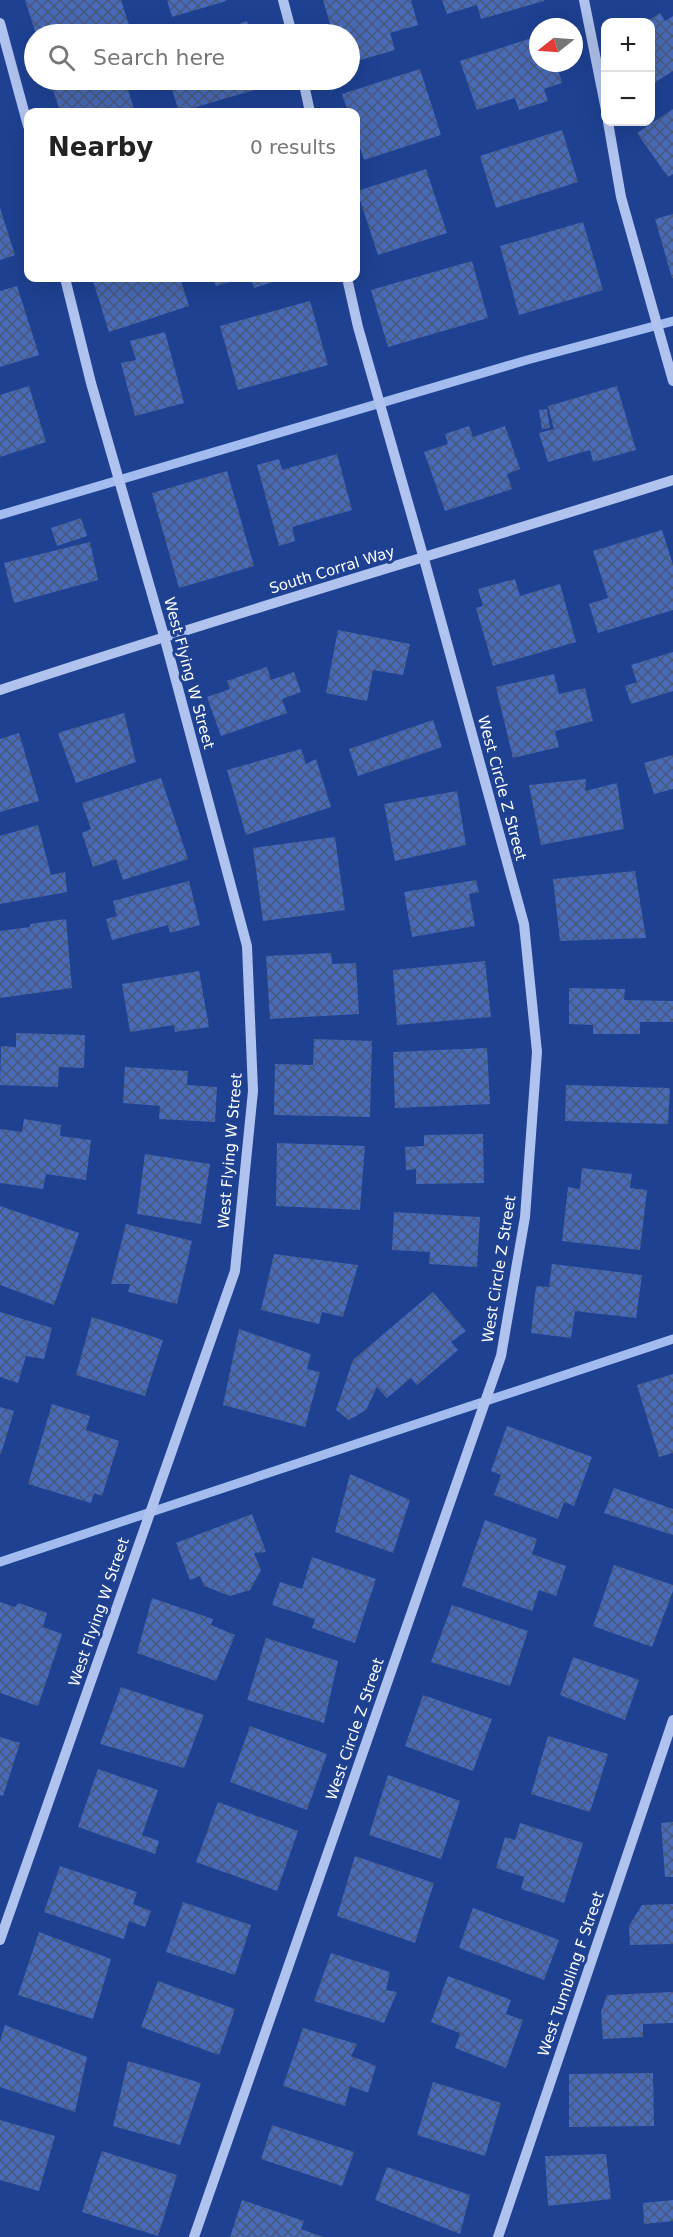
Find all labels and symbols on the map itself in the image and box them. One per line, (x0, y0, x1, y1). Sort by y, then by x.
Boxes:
north arrow (529, 18, 583, 72)
street label: South Corral Way (267, 542, 397, 598)
street label: West Flying W Street (160, 595, 218, 751)
street label: West Circle Z Street (474, 714, 530, 862)
street label: West Flying W Street (214, 1072, 246, 1230)
street label: West Circle Z Street (478, 1194, 520, 1344)
street label: West Flying W Street (65, 1535, 133, 1689)
street label: West Circle Z Street (322, 1655, 388, 1802)
street label: West Tumbling F Street (534, 1889, 608, 2059)

